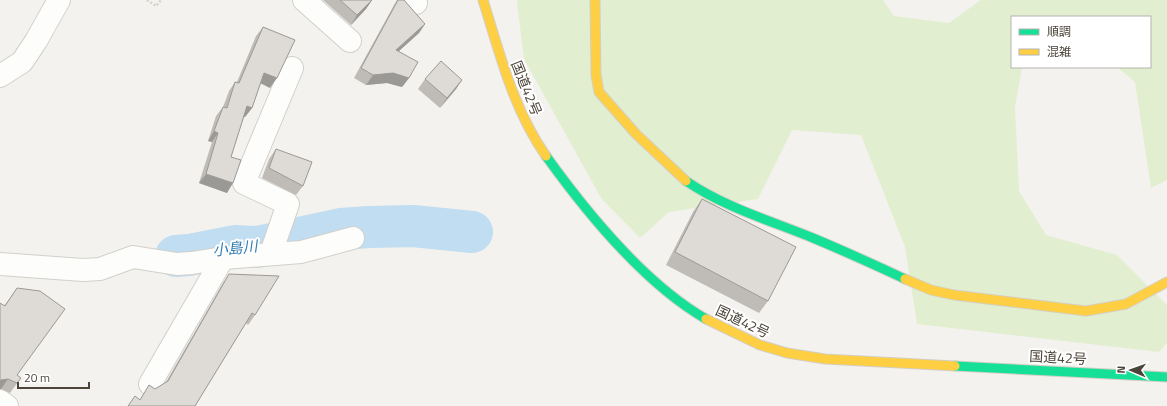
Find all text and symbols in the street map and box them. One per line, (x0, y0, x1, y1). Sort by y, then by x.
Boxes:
legend (1011, 16, 1151, 68)
text: 順調 (1047, 22, 1071, 41)
text: 混雑 (1047, 42, 1071, 61)
street label: 国道42号 (506, 57, 548, 119)
water label: 小島川 (211, 234, 261, 262)
street label: 国道42号 (712, 299, 774, 343)
street label: 国道42号 (1029, 345, 1087, 369)
north arrow (1111, 350, 1151, 390)
scale bar (18, 364, 89, 390)
text: N (1113, 366, 1129, 374)
text: 20 m (24, 368, 50, 387)

